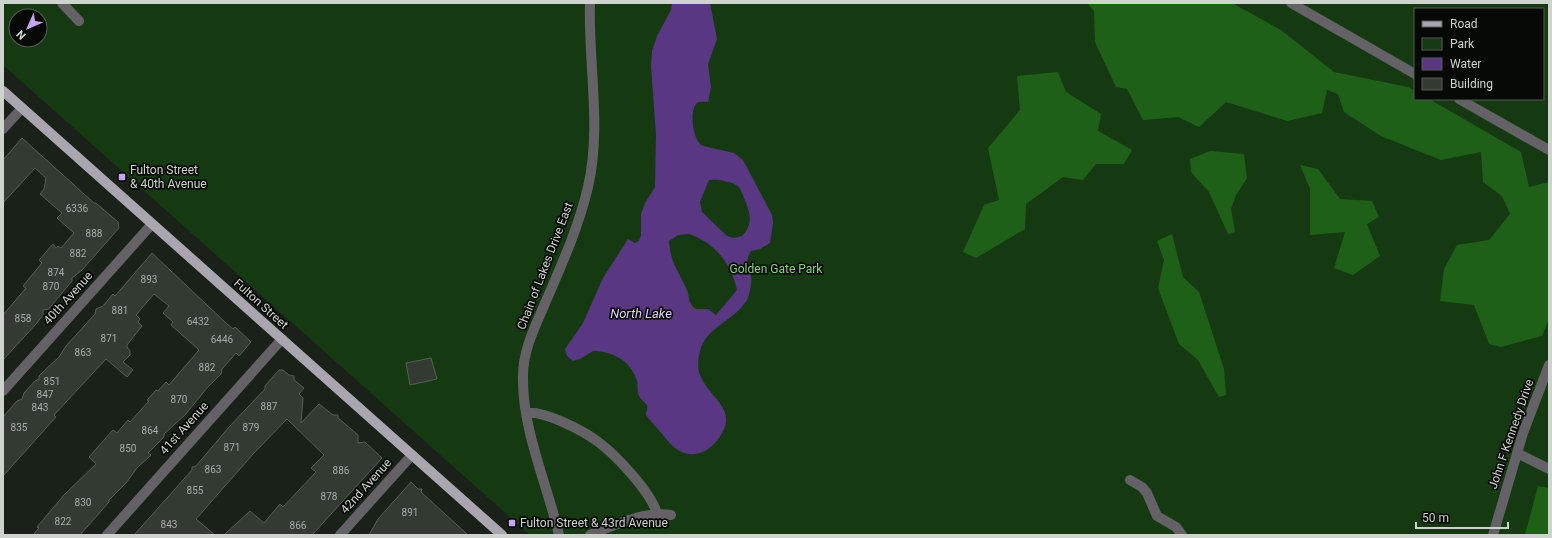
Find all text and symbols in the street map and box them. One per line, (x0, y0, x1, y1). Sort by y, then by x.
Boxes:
north arrow (8, 8, 48, 48)
legend (1414, 8, 1544, 100)
text: Road (1450, 17, 1478, 31)
text: N (14, 27, 29, 42)
text: Park (1450, 37, 1475, 51)
text: Water (1450, 57, 1481, 71)
text: Building (1450, 77, 1493, 91)
place label: Fulton Street & 40th Avenue (130, 163, 207, 191)
marker: Fulton Street & 40th Avenue (117, 172, 127, 182)
street label: Chain of Lakes Drive East (514, 200, 576, 332)
house number: 6336 (66, 203, 89, 214)
house number: 888 (86, 228, 103, 239)
house number: 882 (70, 248, 87, 259)
park label: Golden Gate Park (730, 262, 823, 276)
house number: 874 (48, 267, 65, 278)
street label: 40th Avenue (41, 269, 95, 327)
house number: 893 (141, 274, 157, 285)
street label: Fulton Street (231, 276, 291, 332)
house number: 870 (43, 281, 60, 292)
house number: 881 (112, 305, 128, 316)
water label: North Lake (610, 306, 672, 321)
house number: 858 (15, 313, 32, 324)
house number: 6432 (187, 316, 210, 327)
house number: 871 (101, 333, 117, 344)
house number: 6446 (211, 334, 234, 345)
house number: 863 (75, 347, 91, 358)
house number: 882 (199, 362, 216, 373)
house number: 851 (44, 376, 60, 387)
street label: John F Kennedy Drive (1486, 377, 1536, 491)
house number: 847 (37, 389, 54, 400)
house number: 870 (171, 394, 188, 405)
street label: 41st Avenue (157, 399, 211, 457)
house number: 887 (261, 401, 278, 412)
house number: 843 (32, 402, 48, 413)
house number: 835 (11, 422, 28, 433)
house number: 879 (243, 422, 259, 433)
house number: 864 (142, 425, 159, 436)
house number: 871 (224, 442, 240, 453)
house number: 850 (120, 443, 137, 454)
street label: 42nd Avenue (338, 456, 394, 516)
house number: 863 (205, 464, 221, 475)
house number: 886 (333, 465, 350, 476)
house number: 855 (187, 485, 204, 496)
house number: 878 (321, 491, 338, 502)
house number: 830 (75, 497, 92, 508)
scale bar (1416, 504, 1508, 530)
house number: 891 (402, 507, 418, 518)
text: 50 m (1422, 511, 1449, 525)
house number: 822 (55, 516, 72, 527)
place label: Fulton Street & 43rd Avenue (520, 516, 668, 530)
marker: Fulton Street & 43rd Avenue (507, 518, 517, 528)
house number: 843 (161, 519, 177, 530)
house number: 866 (290, 520, 307, 531)

